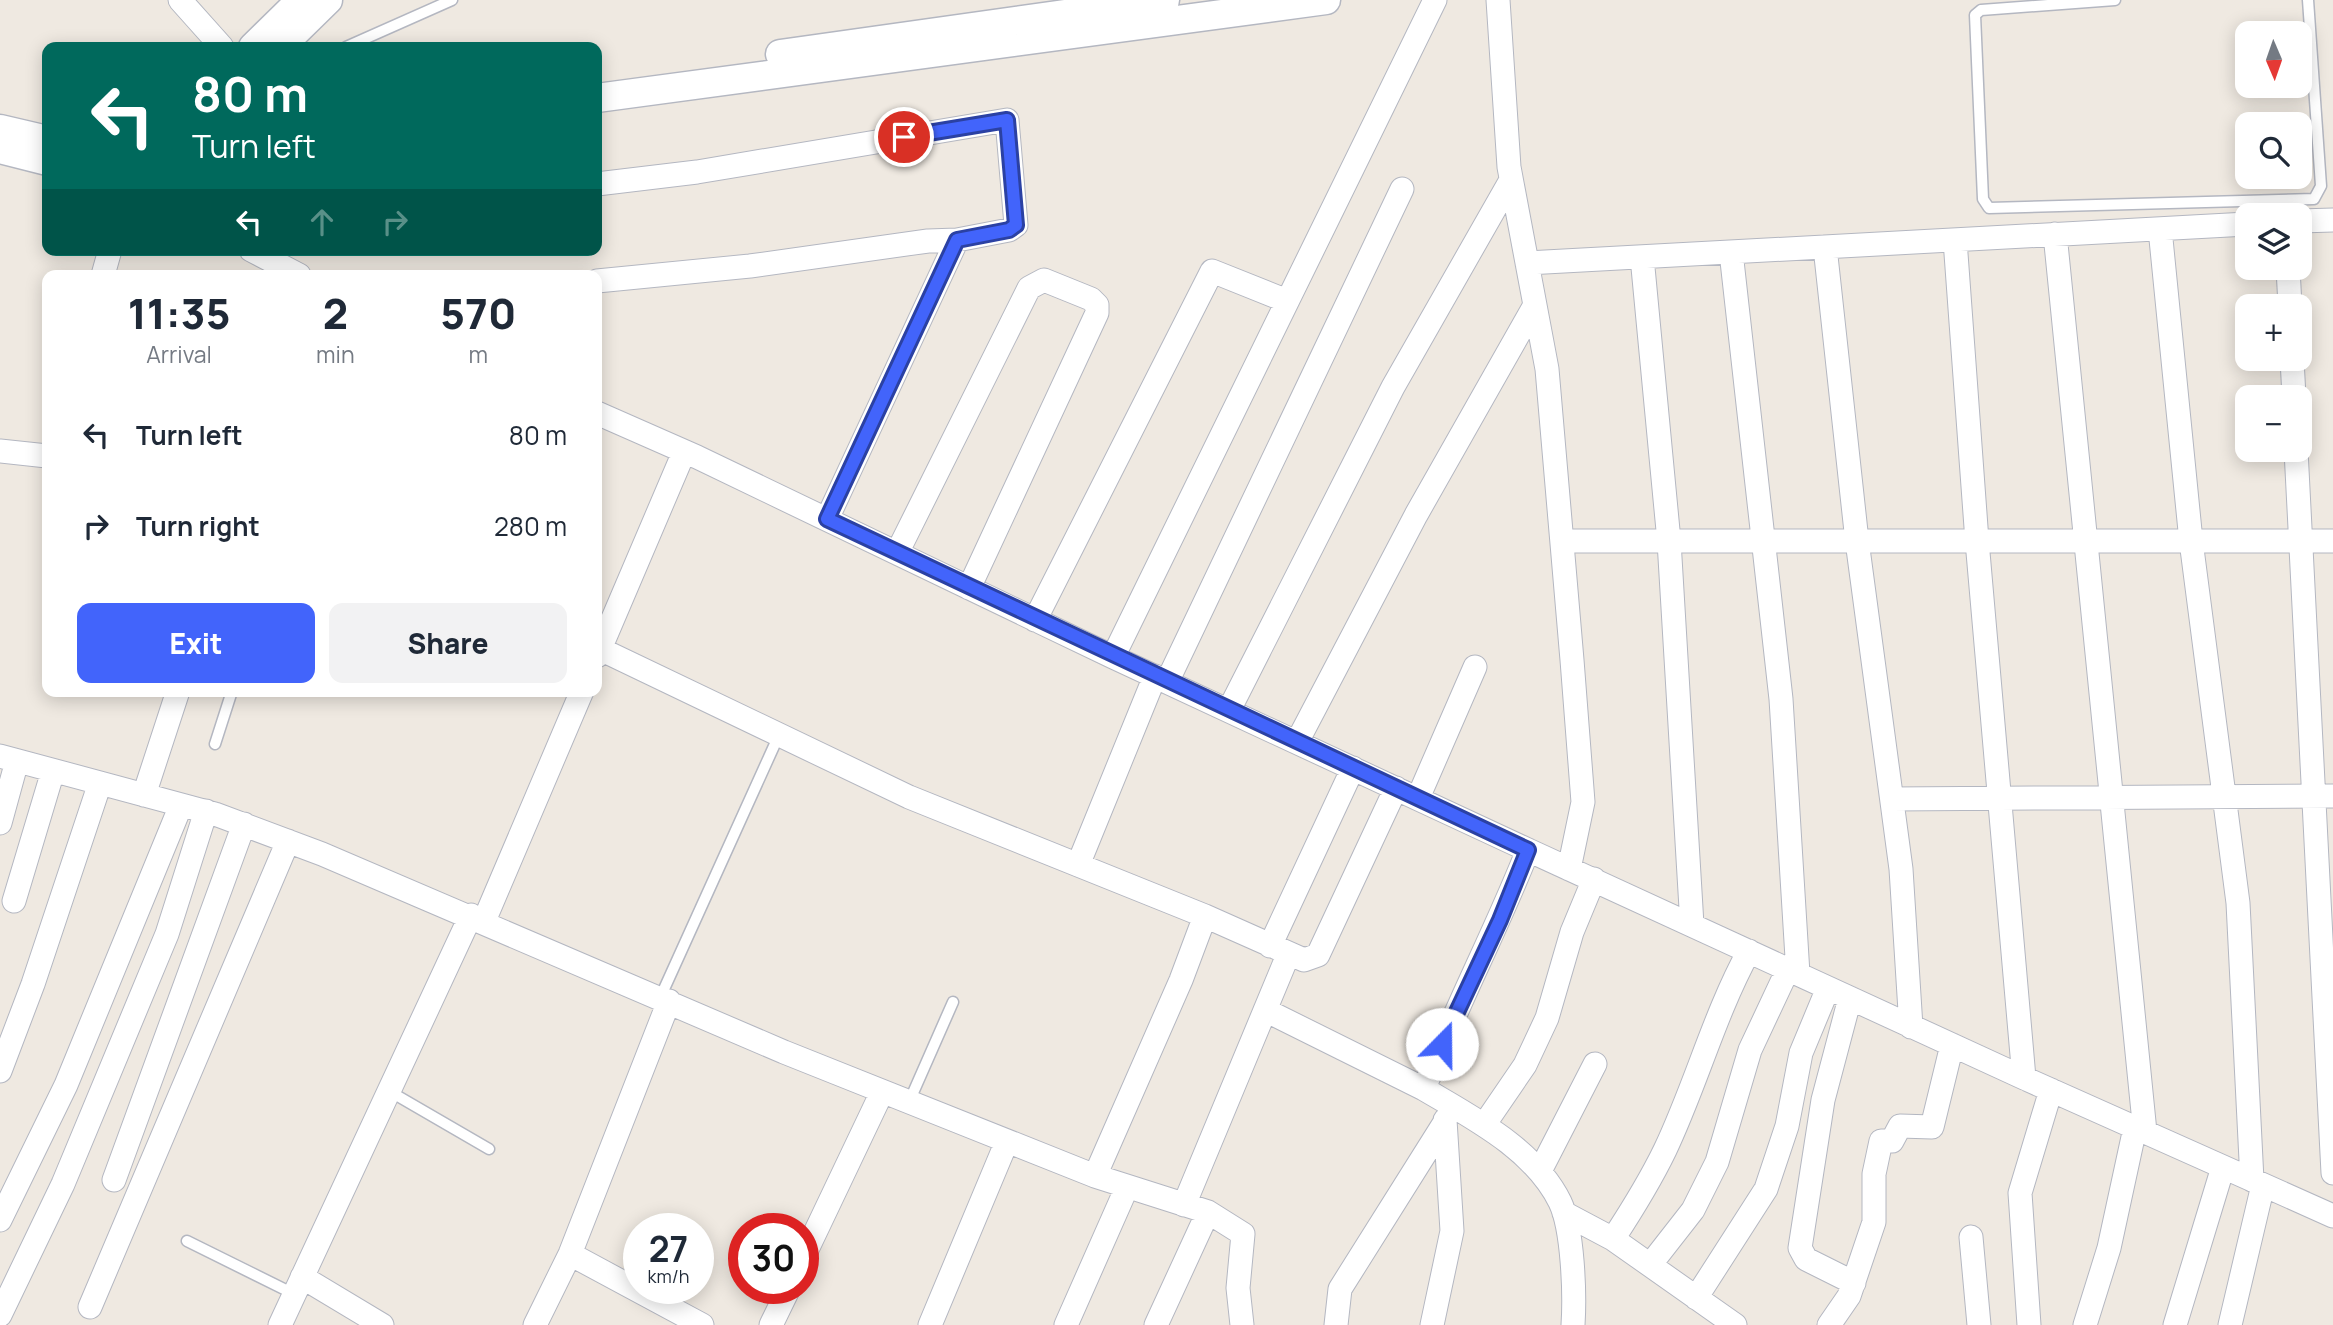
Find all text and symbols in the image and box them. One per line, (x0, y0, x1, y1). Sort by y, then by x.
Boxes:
north arrow (2235, 21, 2312, 98)
map controls (2235, 21, 2312, 462)
text: 80 m (192, 60, 308, 127)
icon: left (77, 70, 168, 161)
pin (874, 107, 934, 167)
button: search (2235, 112, 2312, 189)
icon: arrive (885, 118, 923, 156)
text: Turn left (192, 124, 316, 168)
icon: left (230, 203, 268, 241)
icon: ahead (303, 203, 341, 241)
icon: right (376, 203, 414, 241)
button: layers (2235, 203, 2312, 280)
text: 11:35 (128, 284, 230, 342)
text: 2 (323, 284, 348, 342)
text: 570 (440, 284, 516, 342)
button: + (2235, 294, 2312, 371)
text: Arrival (146, 338, 212, 370)
text: min (316, 338, 355, 370)
text: m (469, 338, 488, 370)
button: − (2235, 385, 2312, 462)
icon: left (77, 416, 115, 454)
text: Turn left (136, 417, 243, 453)
text: 80 m (509, 417, 567, 453)
icon: right (77, 507, 115, 545)
text: Turn right (136, 508, 260, 544)
text: 280 m (494, 508, 567, 544)
button: Exit (77, 603, 315, 683)
button: Share (329, 603, 567, 683)
position arrow (1405, 1007, 1479, 1081)
speed limit sign: 30 (728, 1213, 819, 1304)
text: 27 (649, 1225, 688, 1273)
text: km/h (648, 1264, 689, 1288)

